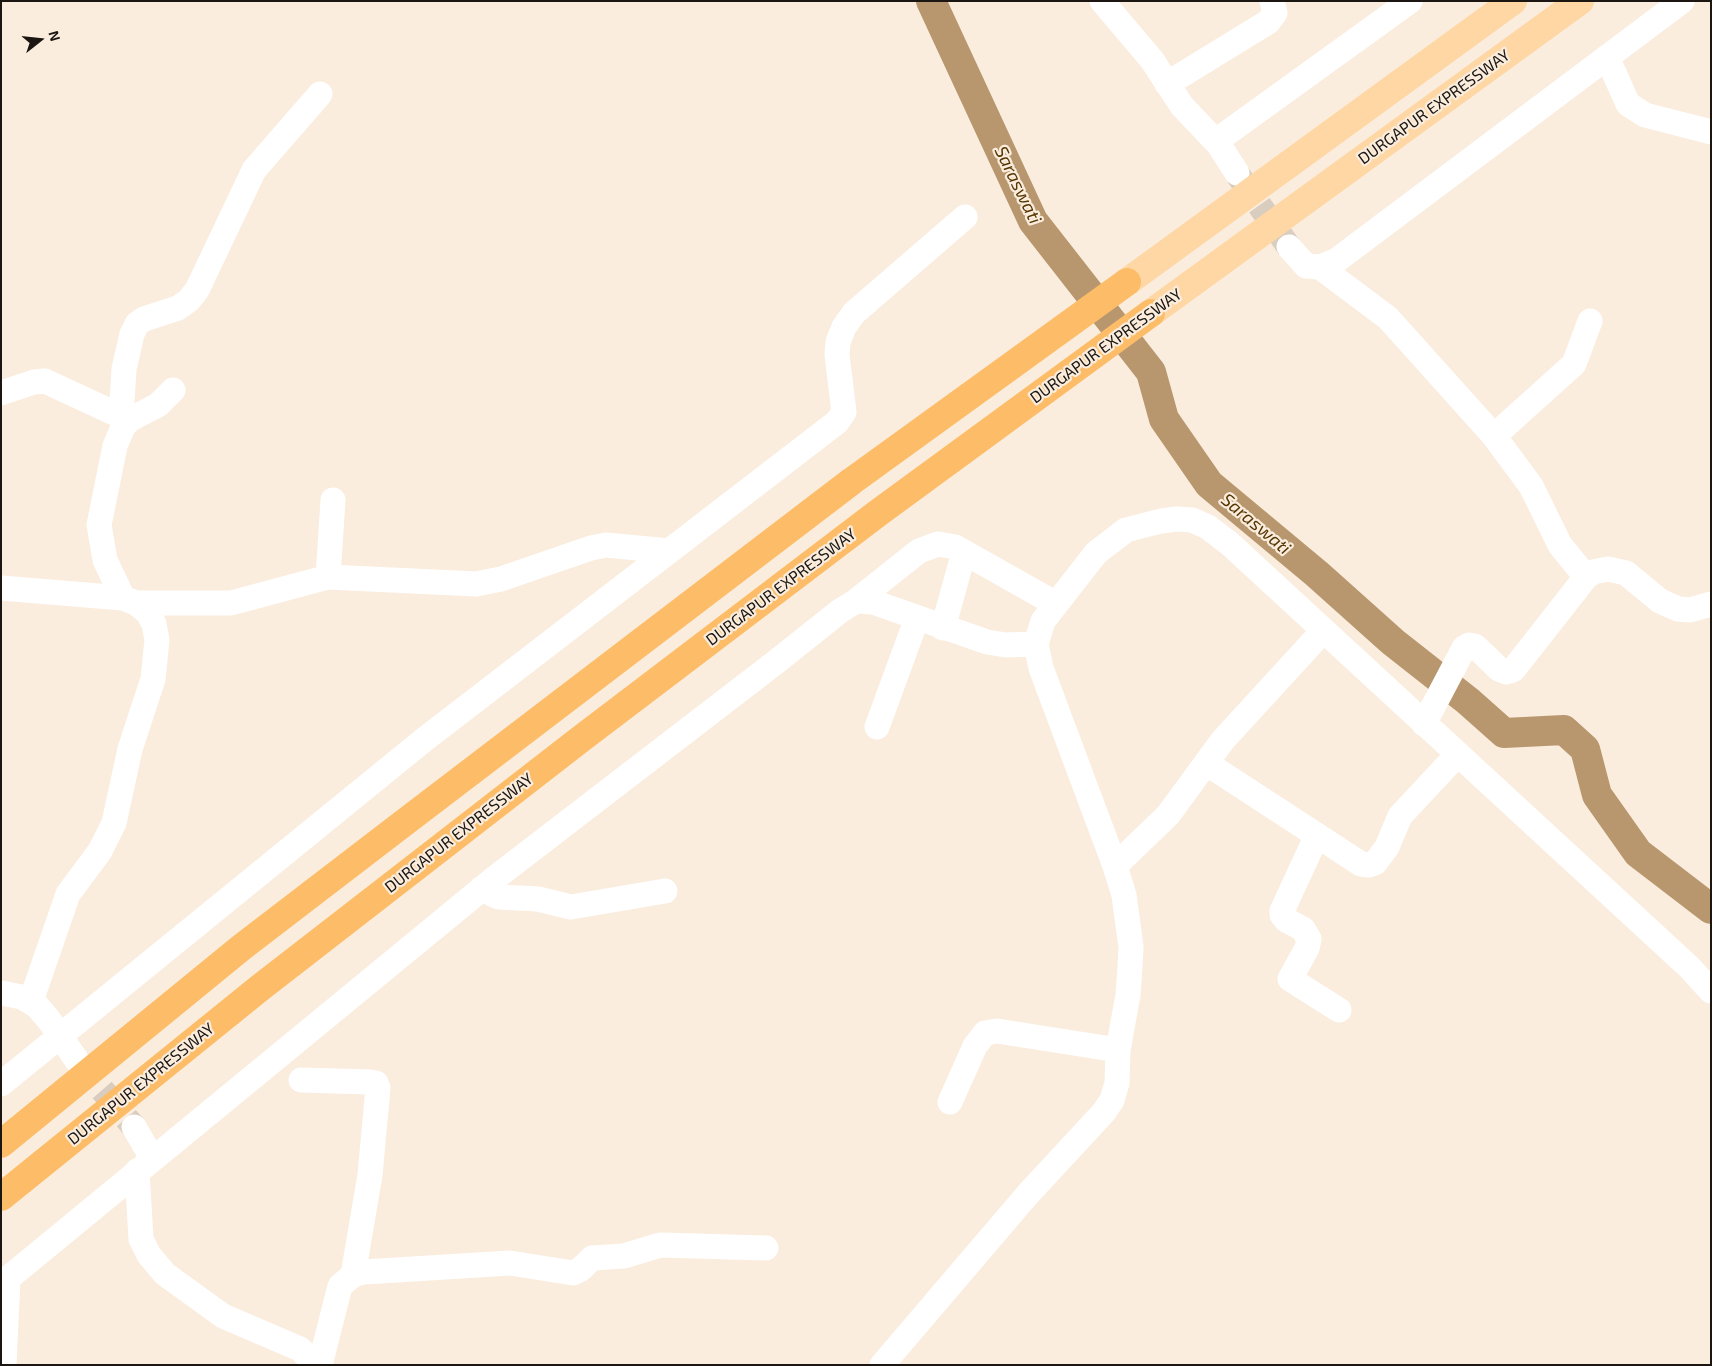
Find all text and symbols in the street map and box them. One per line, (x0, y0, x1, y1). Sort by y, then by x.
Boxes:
north arrow (15, 15, 65, 65)
text: N (45, 29, 64, 43)
street label: DURGAPUR EXPRESSWAY (1354, 46, 1514, 168)
water label: Saraswati (990, 143, 1046, 227)
street label: DURGAPUR EXPRESSWAY (1026, 285, 1186, 407)
water label: Saraswati (1217, 489, 1295, 559)
street label: DURGAPUR EXPRESSWAY (702, 524, 860, 650)
street label: DURGAPUR EXPRESSWAY (381, 769, 537, 897)
street label: DURGAPUR EXPRESSWAY (64, 1019, 218, 1149)

